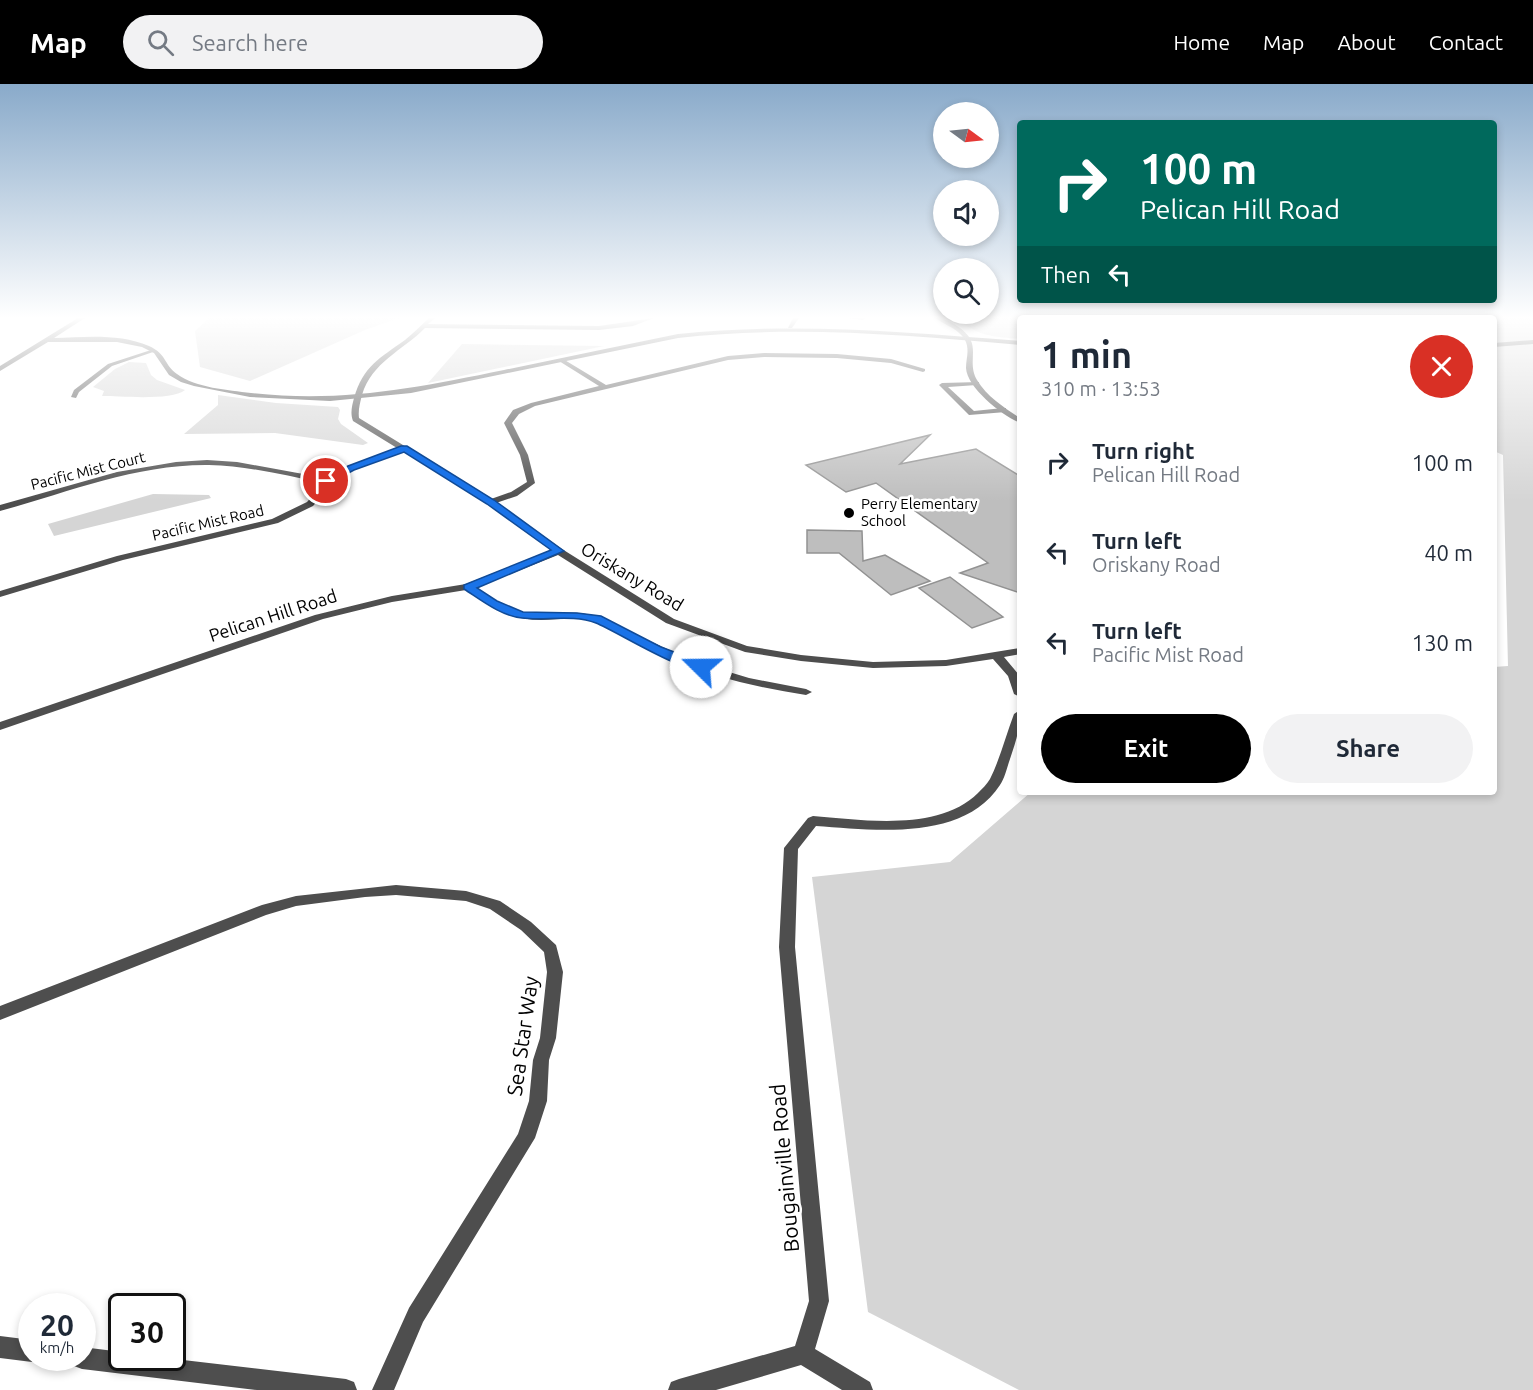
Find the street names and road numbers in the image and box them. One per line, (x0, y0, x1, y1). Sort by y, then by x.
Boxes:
street label: Pacific Mist Court (29, 448, 147, 493)
street label: Pacific Mist Road (150, 501, 265, 544)
street label: Oriskany Road (578, 538, 687, 615)
street label: Pelican Hill Road (206, 585, 339, 645)
street label: Sea Star Way (502, 974, 542, 1097)
street label: Bougainville Road (765, 1083, 803, 1253)

